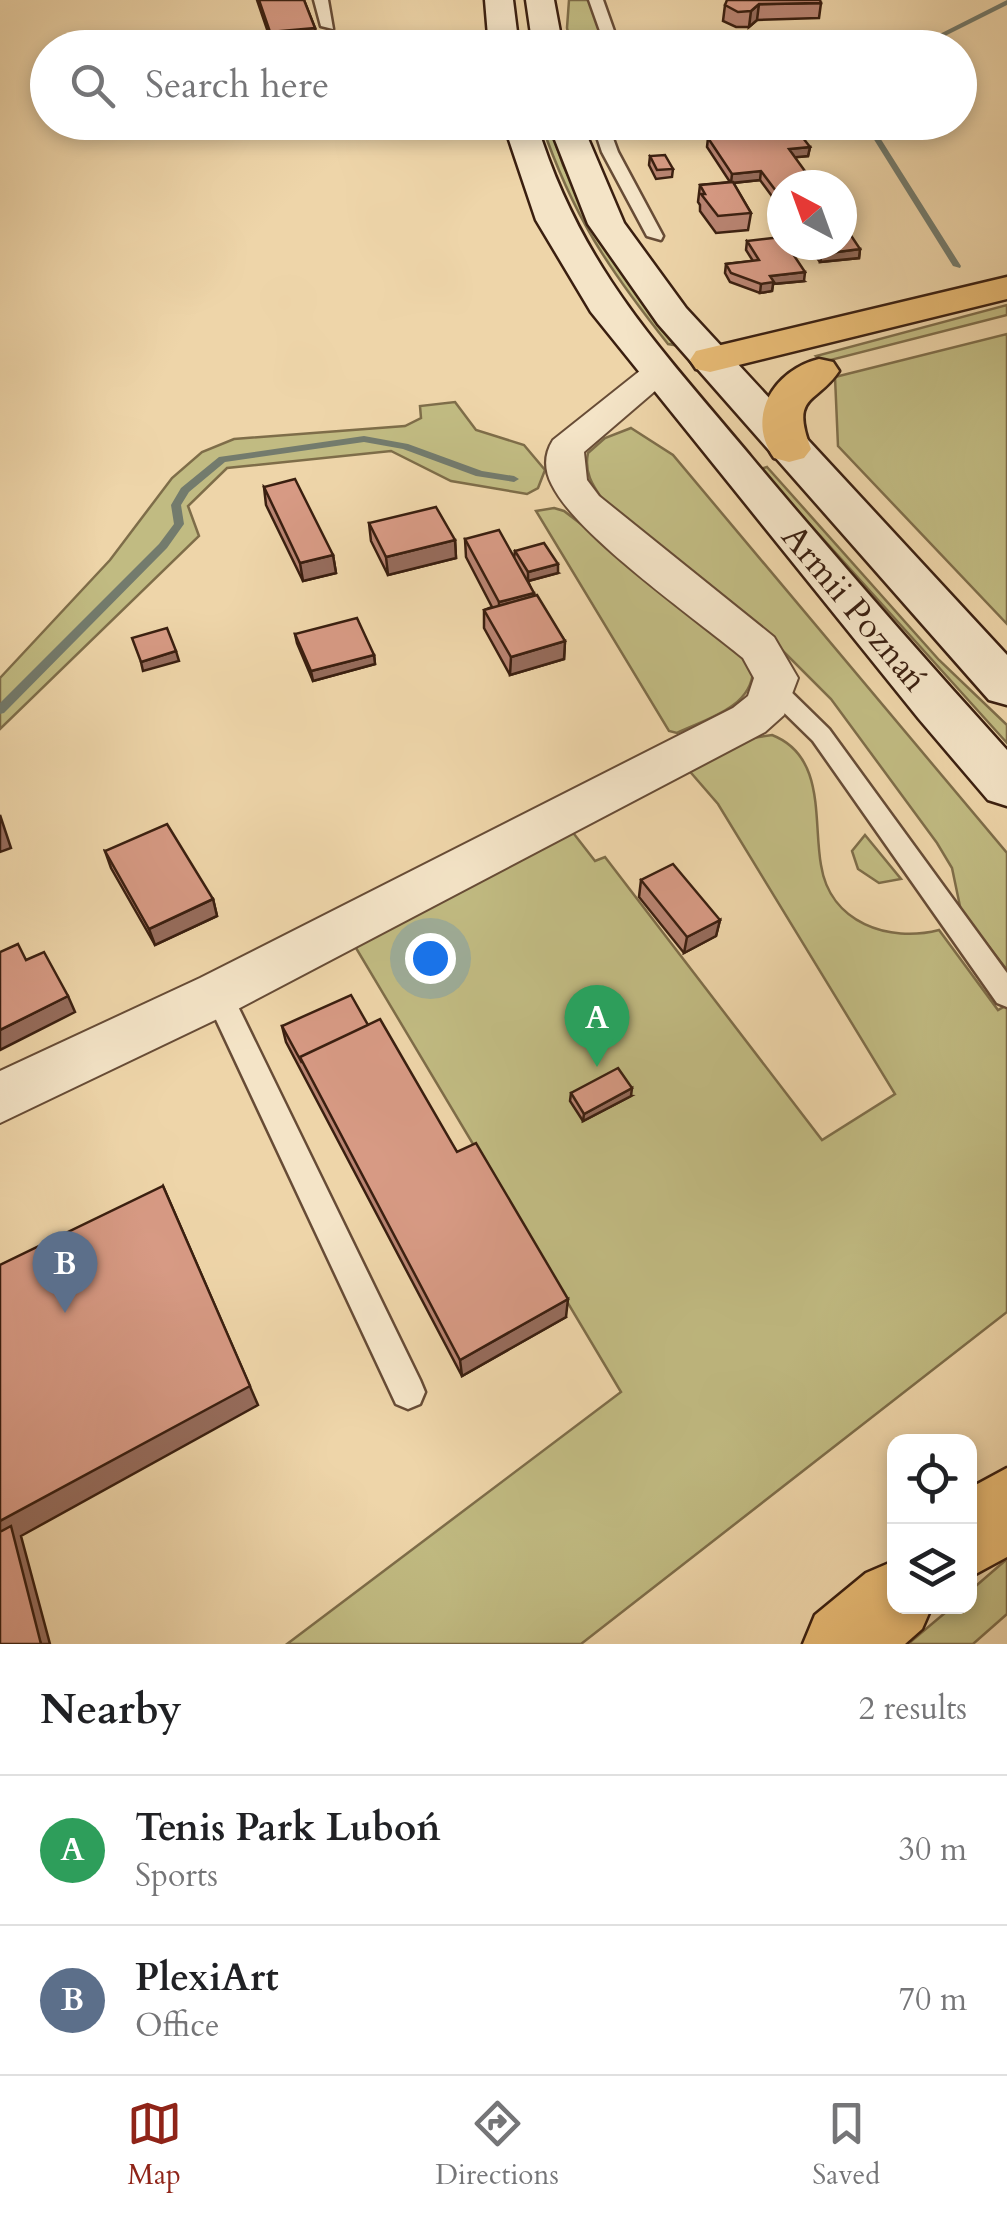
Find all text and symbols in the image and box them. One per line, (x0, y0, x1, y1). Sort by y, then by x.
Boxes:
search box (30, 30, 977, 140)
icon: search (65, 58, 120, 113)
text: Search here (145, 59, 329, 111)
north arrow (767, 170, 857, 260)
street label: Armii Poznań (770, 514, 940, 704)
your location (405, 933, 456, 984)
pin: A (564, 984, 630, 1067)
pin: B (32, 1230, 98, 1313)
map controls (887, 1434, 977, 1614)
button: locate (887, 1434, 977, 1524)
button: layers (887, 1524, 977, 1614)
text: Nearby (40, 1681, 182, 1738)
text: 2 results (859, 1687, 967, 1731)
text: Tenis Park Luboń (135, 1802, 441, 1854)
text: A (60, 1828, 85, 1872)
text: 30 m (899, 1828, 967, 1872)
text: Sports (135, 1854, 218, 1898)
text: PlexiArt (135, 1952, 279, 2004)
text: B (61, 1978, 84, 2022)
text: 70 m (899, 1978, 967, 2022)
text: Office (135, 2004, 219, 2048)
tab: Map (127, 2096, 182, 2194)
tab: Directions (435, 2096, 559, 2194)
tab: Saved (812, 2096, 880, 2194)

